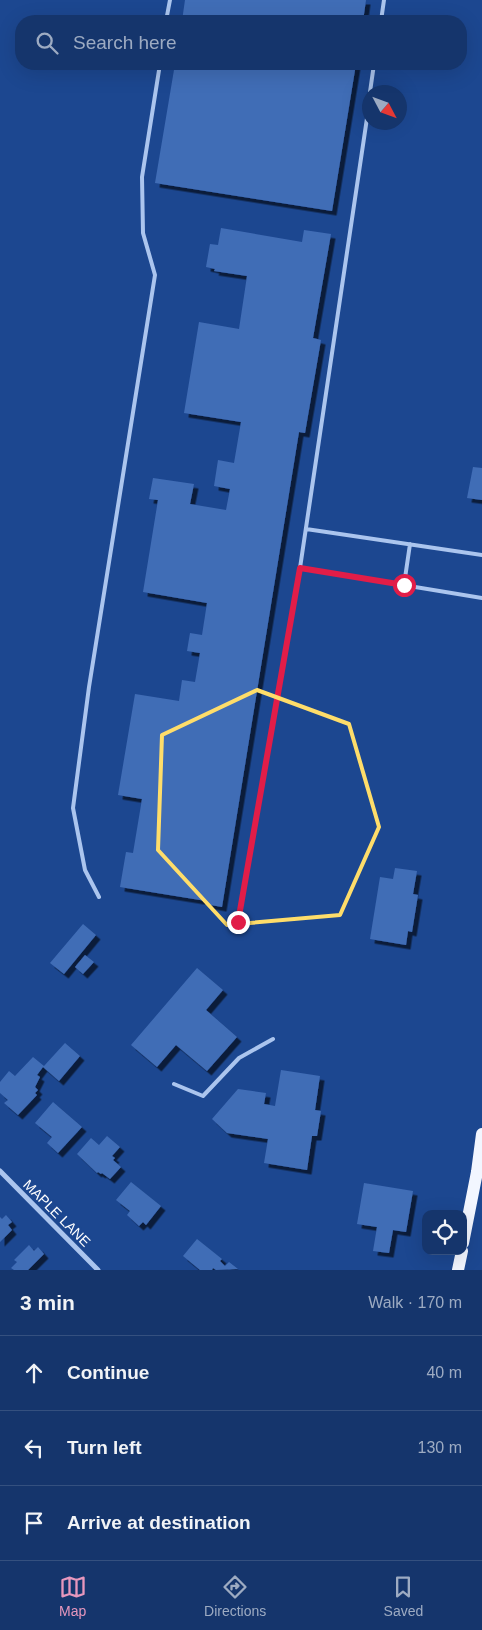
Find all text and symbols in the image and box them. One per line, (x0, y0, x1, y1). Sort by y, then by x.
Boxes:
search box (15, 15, 467, 70)
icon: search (33, 29, 61, 57)
text: Search here (73, 32, 177, 53)
north arrow (362, 85, 407, 130)
route start (393, 574, 416, 597)
route end (227, 911, 250, 934)
street label: MAPLE LANE (20, 1176, 94, 1250)
map controls (422, 1210, 467, 1255)
button: locate (422, 1210, 467, 1255)
text: 3 min (20, 1291, 75, 1314)
text: Walk · 170 m (368, 1294, 462, 1311)
icon: ahead (20, 1359, 48, 1387)
text: Continue (67, 1362, 149, 1383)
text: 40 m (426, 1364, 462, 1381)
icon: left (20, 1434, 48, 1462)
text: Turn left (67, 1437, 142, 1458)
text: 130 m (418, 1439, 462, 1456)
icon: arrive (20, 1509, 48, 1537)
text: Arrive at destination (67, 1512, 251, 1533)
tab: Map (59, 1573, 87, 1619)
tab: Directions (204, 1573, 266, 1619)
tab: Saved (384, 1573, 423, 1619)

